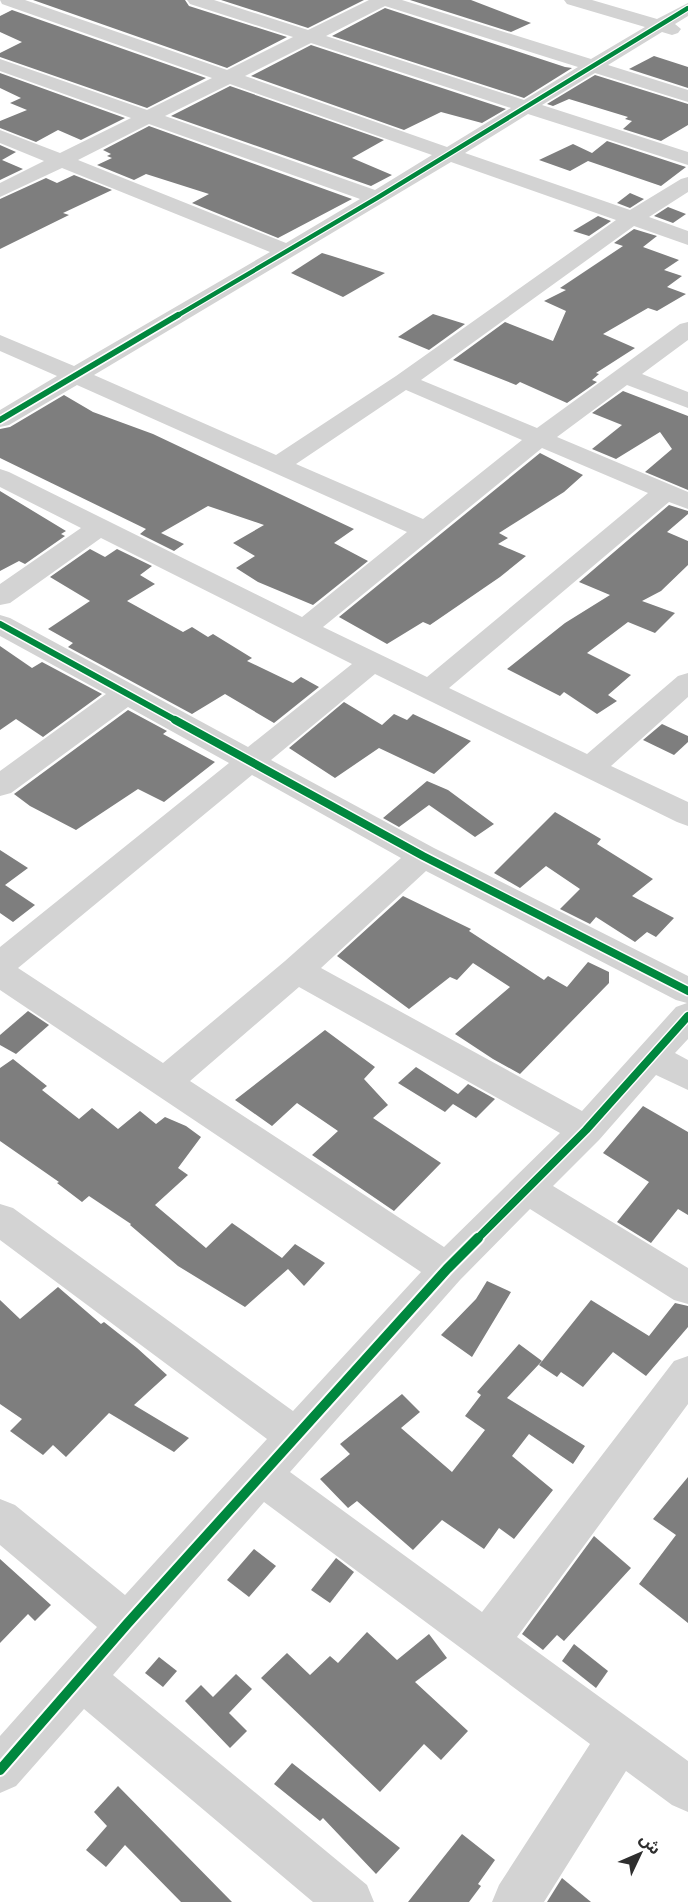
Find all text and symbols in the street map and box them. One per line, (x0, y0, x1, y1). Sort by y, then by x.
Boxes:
north arrow (610, 1824, 670, 1884)
text: ش (636, 1829, 665, 1858)

